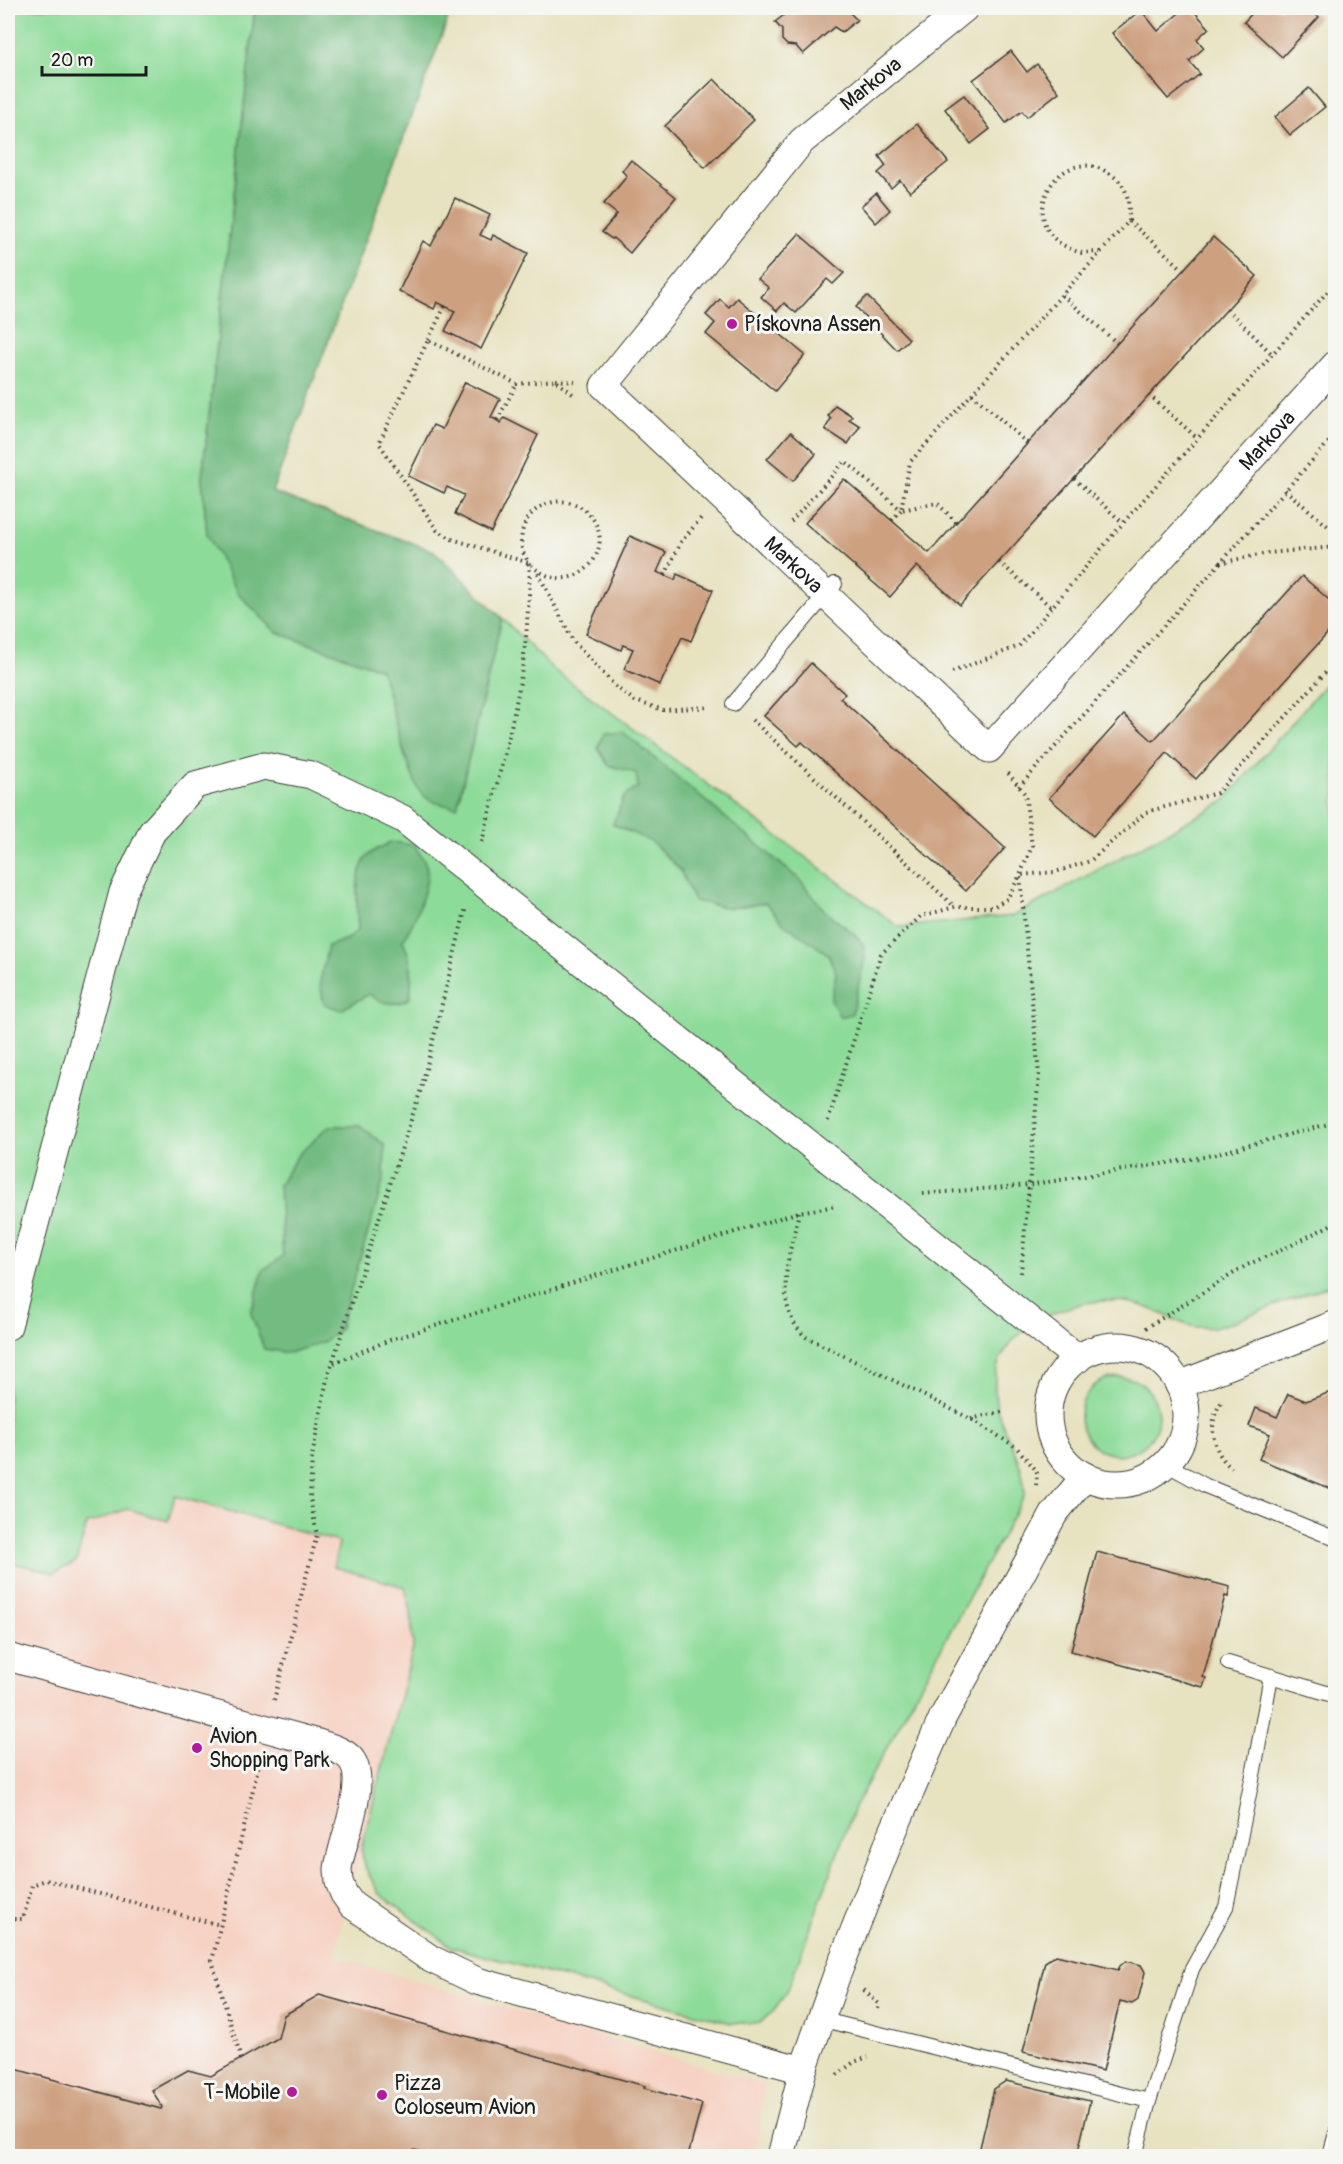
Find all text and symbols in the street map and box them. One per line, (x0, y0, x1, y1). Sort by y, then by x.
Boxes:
scale bar (42, 39, 146, 77)
text: 20 m (51, 49, 93, 72)
street label: Markova (835, 51, 907, 117)
place label: Pískovna Assen (744, 311, 881, 338)
marker: Pískovna Assen (725, 317, 739, 331)
street label: Markova (1233, 405, 1301, 476)
street label: Markova (758, 530, 829, 599)
place label: Avion Shopping Park (209, 1723, 330, 1774)
marker: Avion Shopping Park (190, 1741, 204, 1755)
place label: Pizza Coloseum Avion (394, 2070, 536, 2121)
place label: T-Mobile (204, 2079, 281, 2106)
marker: T-Mobile (285, 2085, 299, 2099)
marker: Pizza Coloseum Avion (375, 2088, 389, 2102)

